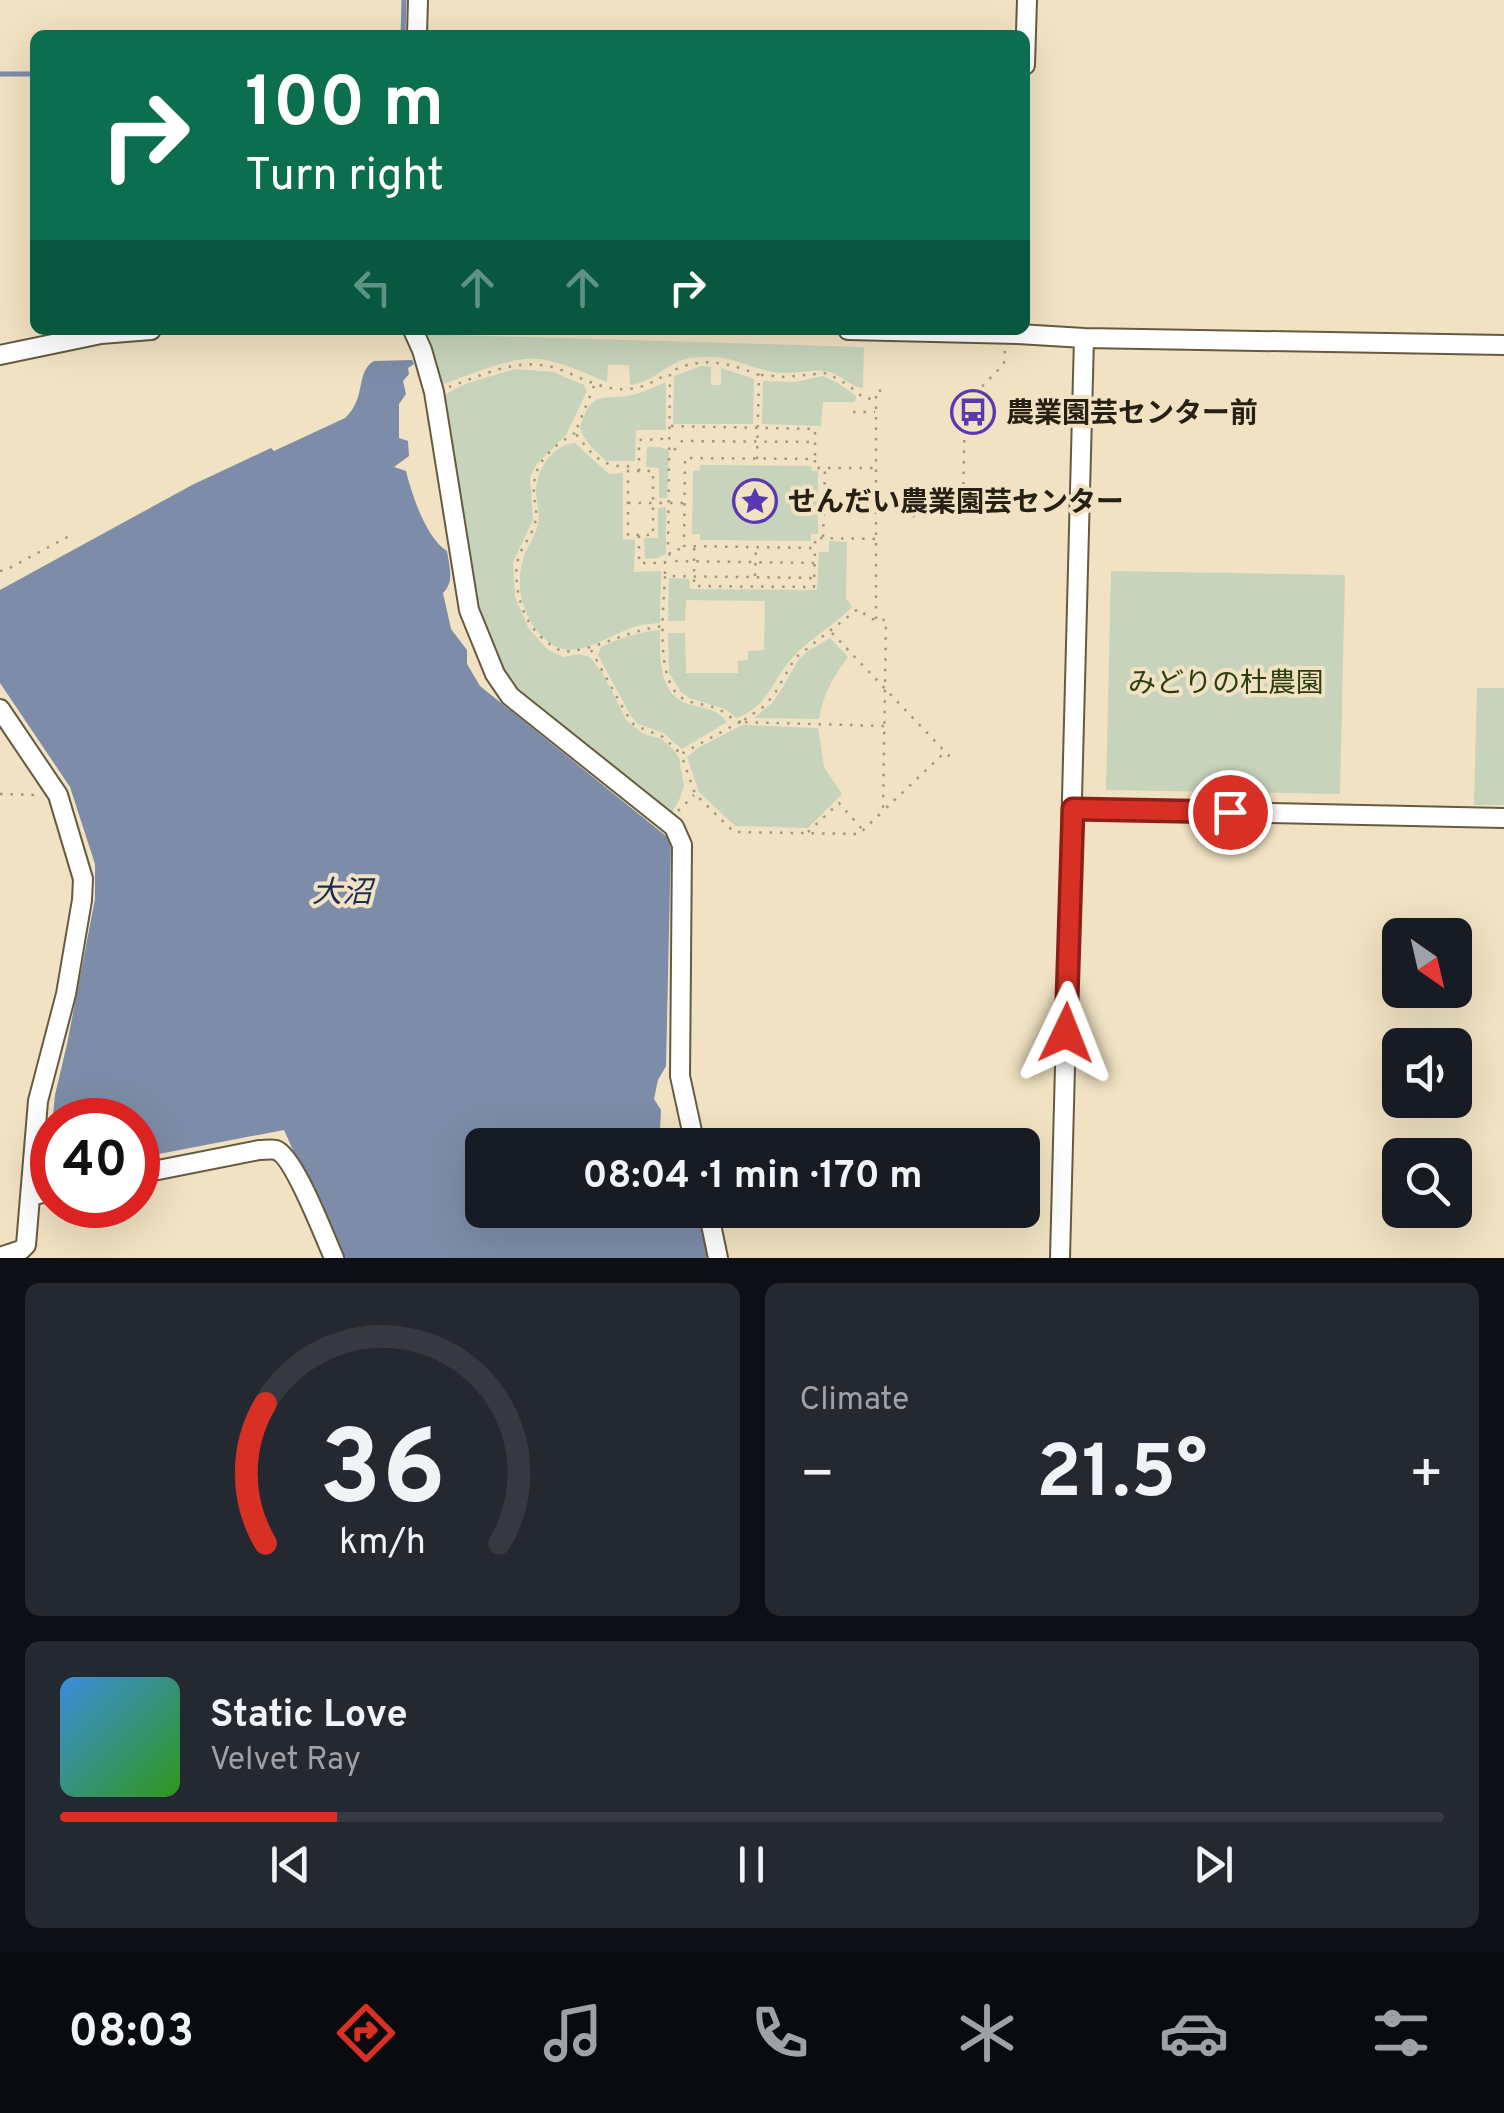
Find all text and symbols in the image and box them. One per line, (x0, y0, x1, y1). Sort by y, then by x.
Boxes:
text: 100 m (245, 62, 444, 151)
icon: right (80, 70, 210, 200)
text: Turn right (245, 149, 444, 206)
icon: left (345, 260, 400, 315)
icon: ahead (450, 260, 505, 315)
icon: ahead (555, 260, 610, 315)
icon: right (660, 260, 715, 315)
bus stop icon: 農業園芸センター前 (950, 389, 996, 435)
place label: 農業園芸センター前 (1006, 397, 1258, 433)
place icon: せんだい農業園芸センター (732, 478, 778, 524)
place label: せんだい農業園芸センター (788, 486, 1124, 522)
park label: みどりの杜農園 (1128, 667, 1324, 703)
pin (1188, 770, 1273, 855)
icon: arrive (1203, 785, 1258, 840)
water label: 大沼 (312, 876, 376, 913)
north arrow (1382, 918, 1472, 1008)
map controls (1382, 918, 1472, 1228)
position arrow (1014, 981, 1118, 1085)
button: sound (1382, 1028, 1472, 1118)
speed limit sign: 40 (30, 1098, 160, 1228)
button: search (1382, 1138, 1472, 1228)
text: 08:04 · 1 min · 170 m (582, 1153, 923, 1202)
text: Climate (800, 1381, 909, 1421)
text: 36 (319, 1409, 445, 1541)
text: 21.5° (1036, 1429, 1207, 1524)
text: − (800, 1442, 835, 1512)
text: + (1409, 1442, 1444, 1512)
text: km/h (339, 1521, 426, 1567)
text: Static Love (210, 1692, 408, 1741)
text: Velvet Ray (210, 1741, 361, 1781)
icon: previous (263, 1837, 318, 1892)
icon: pause (724, 1837, 779, 1892)
icon: next (1186, 1837, 1241, 1892)
icon: directions (331, 1998, 401, 2068)
icon: music (538, 1998, 608, 2068)
icon: phone (745, 1998, 815, 2068)
icon: climate (952, 1998, 1022, 2068)
icon: car (1159, 1998, 1229, 2068)
icon: filters (1366, 1998, 1436, 2068)
text: 08:03 (68, 2005, 194, 2062)

